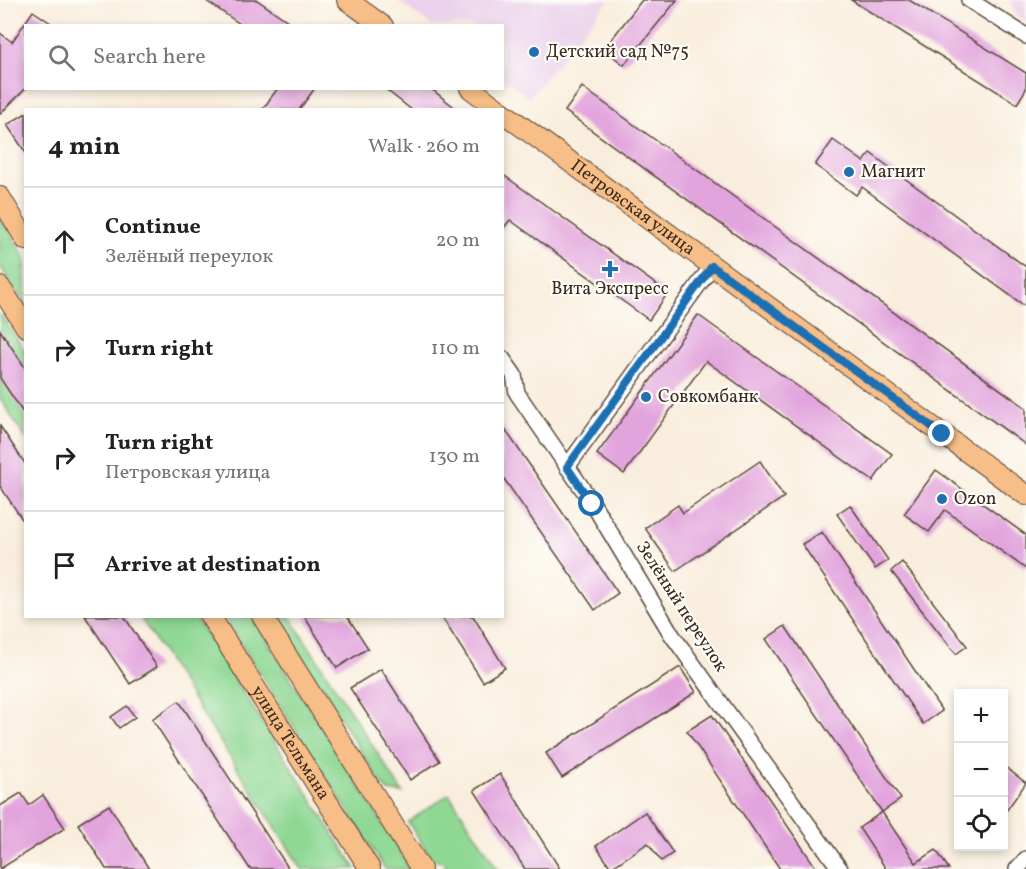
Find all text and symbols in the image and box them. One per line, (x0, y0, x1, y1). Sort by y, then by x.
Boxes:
search box (24, 24, 504, 90)
place label: Детский сад №75 (546, 40, 689, 65)
icon: search (45, 41, 78, 74)
text: Search here (93, 42, 206, 73)
marker: Детский сад №75 (527, 45, 541, 59)
text: 4 min (48, 129, 120, 165)
text: Walk · 260 m (368, 133, 480, 161)
street label: Петровская улица (565, 154, 700, 262)
place label: Магнит (861, 160, 925, 185)
marker: Магнит (842, 165, 856, 179)
text: Continue (105, 212, 201, 243)
icon: ahead (48, 225, 81, 258)
text: 20 m (436, 227, 480, 255)
text: Зелёный переулок (105, 243, 273, 271)
marker: Вита Экспресс (603, 262, 617, 276)
place label: Вита Экспресс (551, 277, 669, 302)
icon: right (48, 333, 81, 366)
text: Turn right (105, 334, 213, 365)
text: 110 m (431, 335, 480, 363)
place label: Совкомбанк (658, 385, 759, 410)
marker: Совкомбанк (639, 390, 653, 404)
route end (928, 420, 954, 446)
text: Turn right (105, 428, 213, 459)
icon: right (48, 441, 81, 474)
text: 130 m (429, 443, 480, 471)
text: Петровская улица (105, 459, 271, 487)
place label: Ozon (954, 487, 997, 512)
route start (578, 490, 604, 516)
marker: Ozon (935, 492, 949, 506)
street label: Зелёный переулок (629, 537, 733, 678)
icon: arrive (48, 549, 81, 582)
text: Arrive at destination (105, 550, 321, 581)
street label: улица Тельмана (245, 681, 336, 805)
map controls (954, 689, 1008, 851)
button: + (954, 689, 1008, 743)
button: − (954, 743, 1008, 797)
button: locate (954, 797, 1008, 851)

